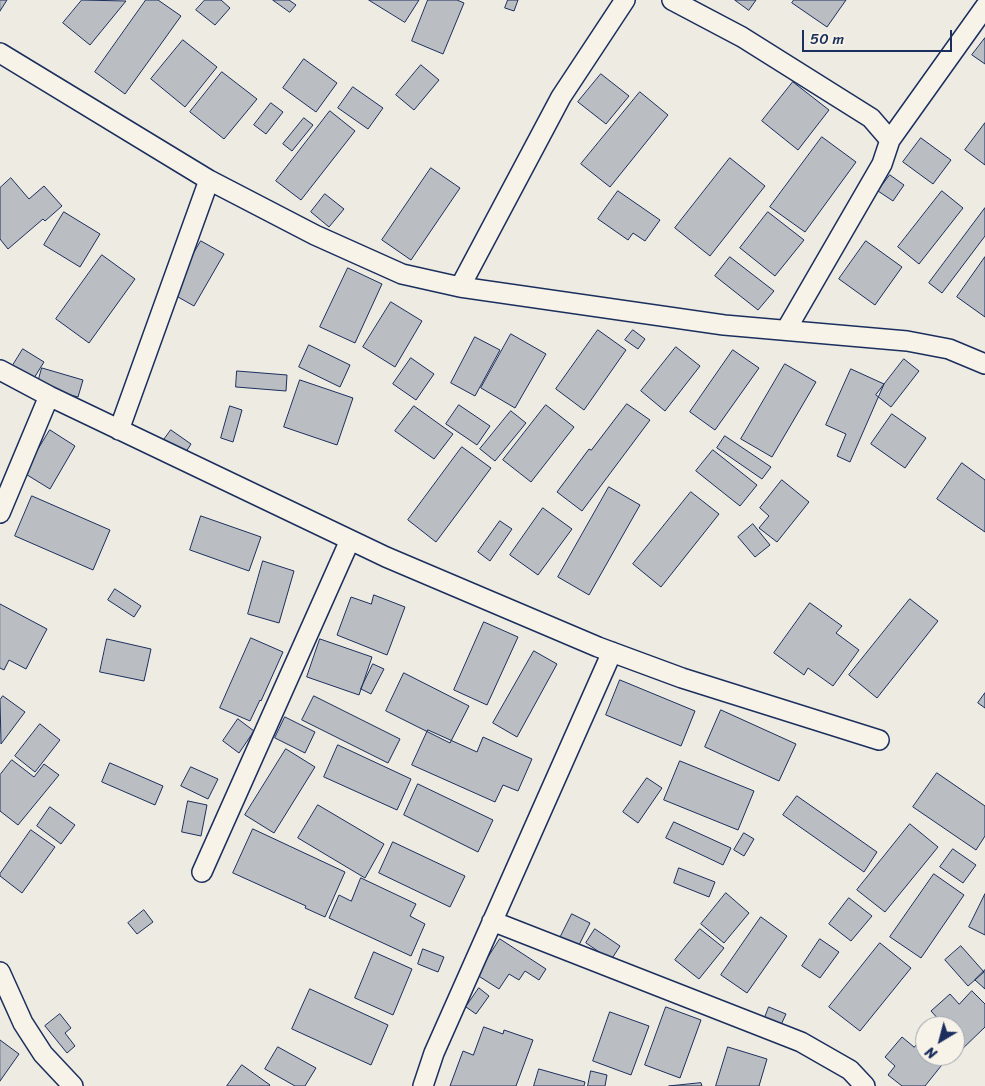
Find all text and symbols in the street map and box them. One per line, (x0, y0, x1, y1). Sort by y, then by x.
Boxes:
scale bar (805, 20, 955, 52)
text: 50 m (810, 26, 844, 52)
north arrow (915, 1016, 965, 1066)
text: N (920, 1040, 943, 1065)

